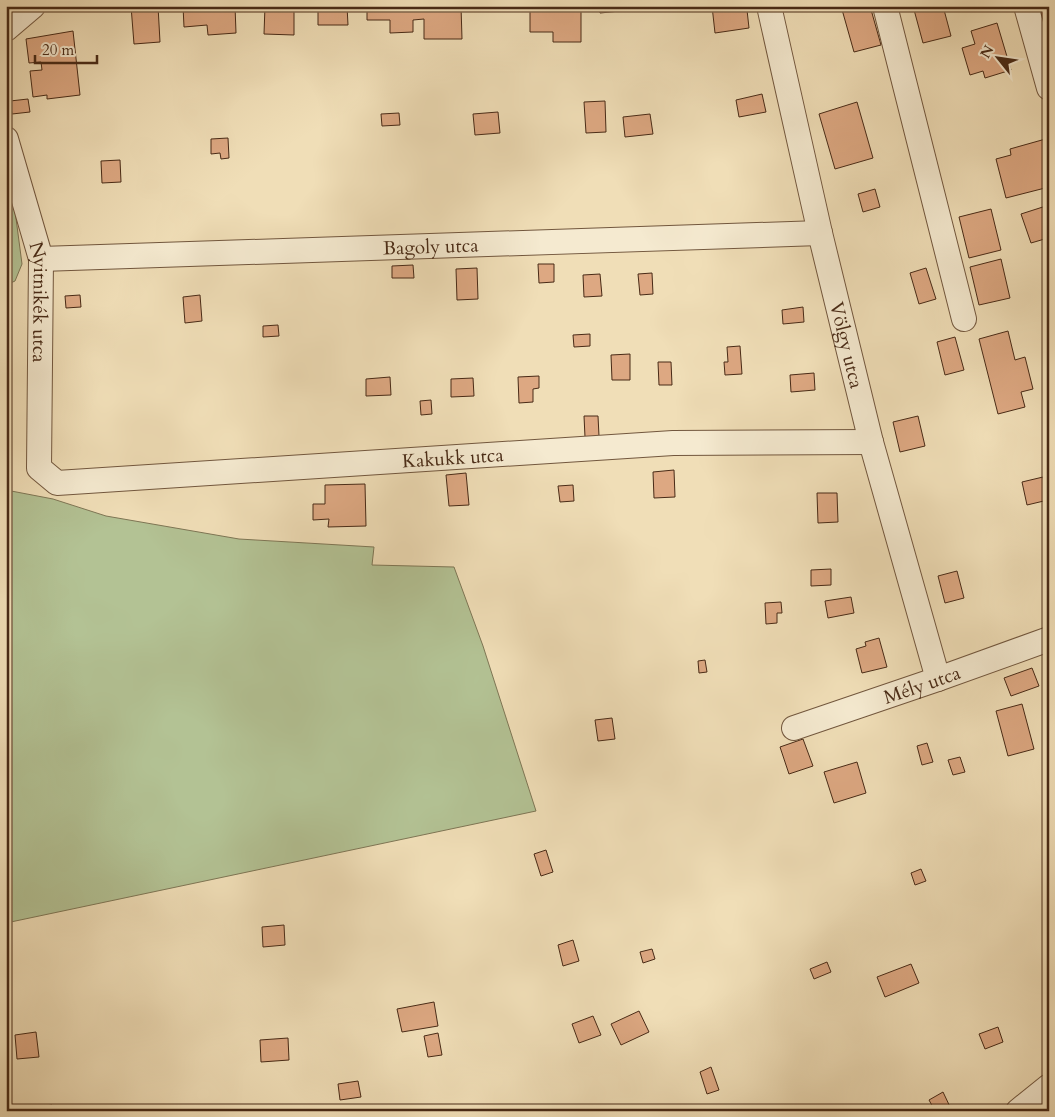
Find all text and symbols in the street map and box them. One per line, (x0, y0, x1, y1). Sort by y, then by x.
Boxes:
scale bar (35, 32, 98, 64)
north arrow (972, 32, 1022, 82)
text: 20 m (42, 40, 74, 60)
text: N (976, 42, 998, 62)
street label: Bagoly utca (383, 232, 479, 262)
street label: Nyitnikék utca (23, 239, 53, 363)
street label: Völgy utca (823, 299, 869, 391)
street label: Kakukk utca (401, 442, 504, 475)
street label: Mély utca (880, 660, 964, 711)

